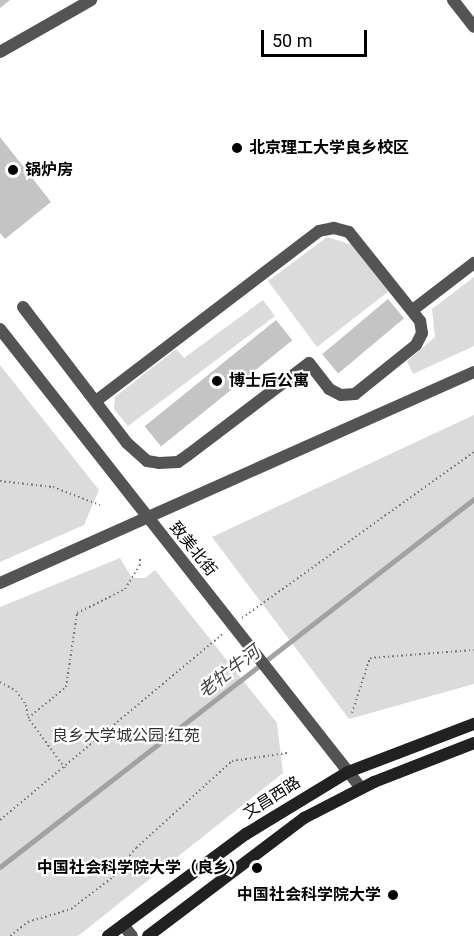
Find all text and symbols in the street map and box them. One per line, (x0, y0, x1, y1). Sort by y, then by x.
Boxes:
scale bar (264, 18, 370, 56)
text: 50 m (272, 30, 312, 51)
place label: 北京理工大学良乡校区 (249, 138, 409, 158)
marker: 北京理工大学良乡校区 (230, 141, 244, 155)
place label: 锅炉房 (25, 160, 73, 180)
marker: 锅炉房 (6, 163, 20, 177)
place label: 博士后公寓 (229, 371, 309, 391)
marker: 博士后公寓 (210, 374, 224, 388)
street label: 致美北街 (165, 518, 221, 580)
water label: 老牤牛河 (194, 641, 264, 703)
park label: 良乡大学城公园·红苑 (52, 726, 200, 746)
street label: 文昌西路 (240, 773, 304, 823)
place label: 中国社会科学院大学（良乡） (37, 858, 245, 878)
marker: 中国社会科学院大学（良乡） (250, 861, 264, 875)
place label: 中国社会科学院大学 (237, 885, 381, 905)
marker: 中国社会科学院大学 (386, 888, 400, 902)

